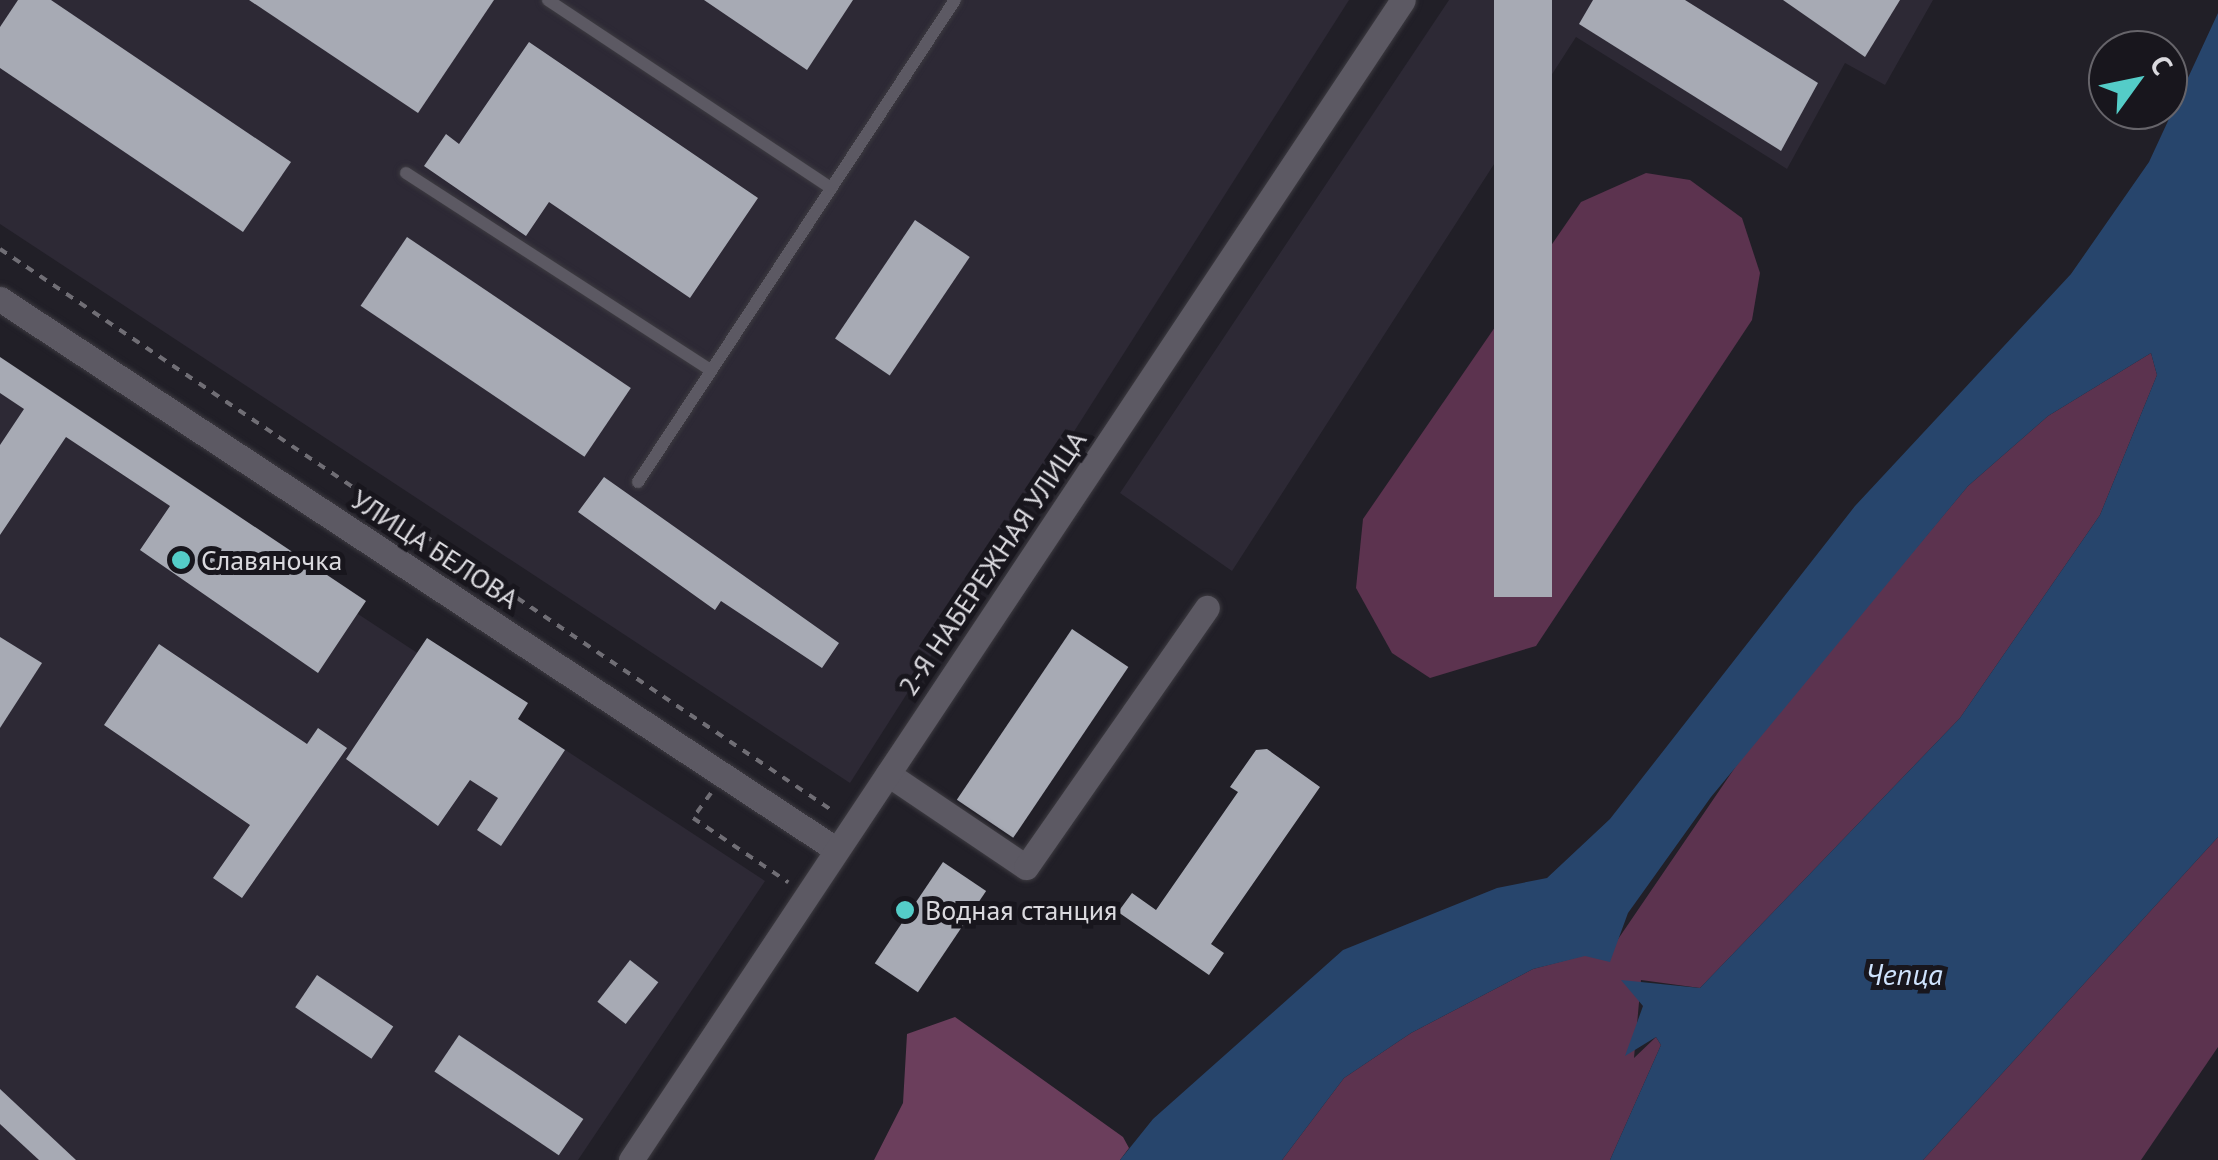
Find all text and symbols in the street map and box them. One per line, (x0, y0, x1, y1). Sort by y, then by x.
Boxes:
north arrow (2088, 30, 2188, 130)
text: С (2142, 48, 2182, 81)
street label: 2-Я НАБЕРЕЖНАЯ УЛИЦА (891, 424, 1093, 702)
street label: УЛИЦА БЕЛОВА (344, 482, 526, 616)
place label: Славяночка (201, 543, 343, 577)
marker: Славяночка (170, 549, 192, 571)
place label: Водная станция (925, 893, 1117, 927)
marker: Водная станция (894, 899, 916, 921)
water label: Чепца (1865, 956, 1943, 992)

